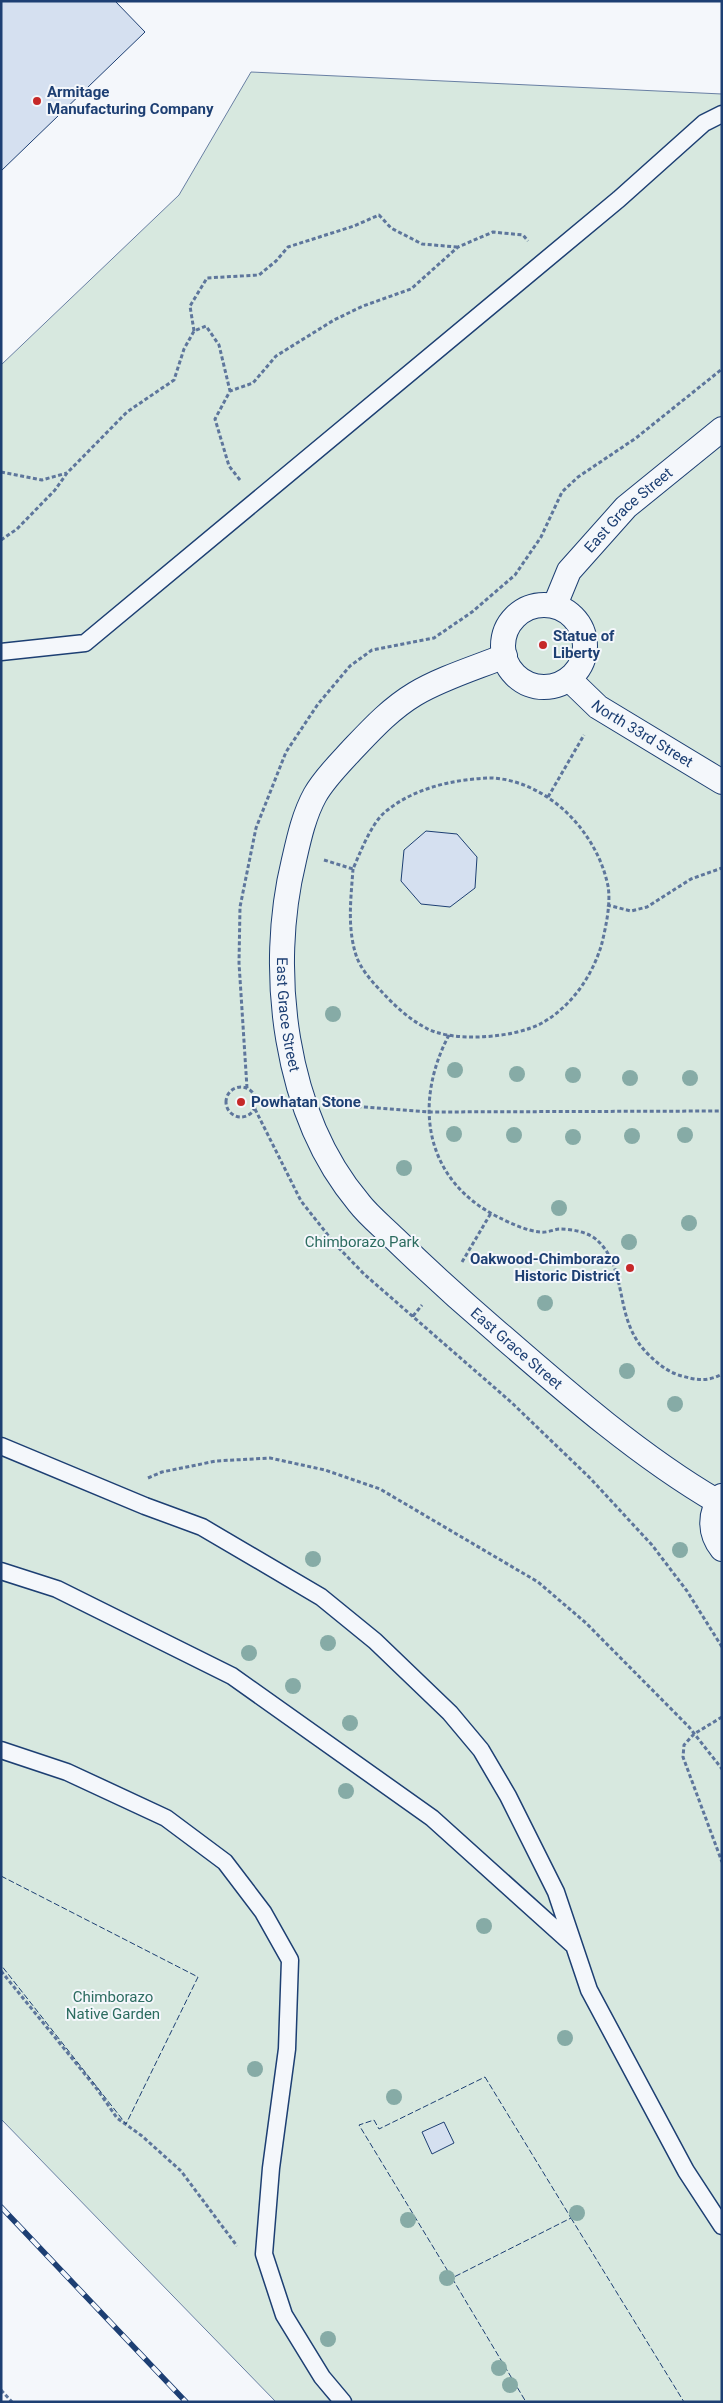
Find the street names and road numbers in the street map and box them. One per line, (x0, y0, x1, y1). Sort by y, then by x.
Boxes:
street label: East Grace Street (581, 464, 676, 556)
street label: North 33rd Street (587, 696, 696, 771)
street label: East Grace Street (273, 957, 304, 1074)
street label: East Grace Street (467, 1304, 566, 1393)

